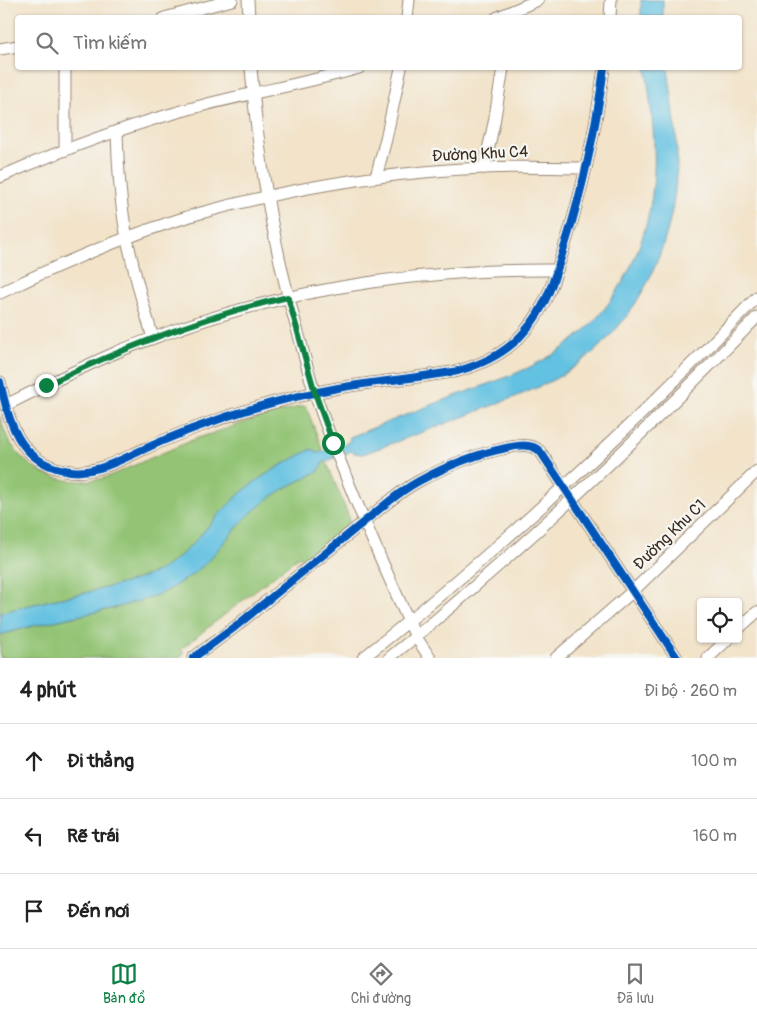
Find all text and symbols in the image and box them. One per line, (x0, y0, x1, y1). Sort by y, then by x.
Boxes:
search box (15, 15, 742, 70)
icon: search (33, 29, 61, 57)
text: Tìm kiếm (73, 31, 147, 55)
street label: Đường Khu C4 (431, 141, 529, 167)
route end (35, 374, 58, 397)
route start (322, 432, 345, 455)
street label: Đường Khu C1 (629, 495, 710, 574)
map controls (697, 598, 742, 643)
button: locate (697, 598, 742, 643)
text: 4 phút (20, 677, 76, 704)
text: Đi bộ · 260 m (644, 681, 737, 701)
icon: ahead (20, 747, 48, 775)
text: Đi thẳng (67, 749, 134, 773)
text: 100 m (691, 751, 737, 771)
icon: left (20, 822, 48, 850)
text: Rẽ trái (67, 824, 119, 848)
text: 160 m (693, 826, 737, 846)
icon: arrive (20, 897, 48, 925)
text: Đến nơi (67, 899, 129, 923)
tab: Bản đồ (103, 960, 145, 1007)
tab: Chỉ đường (351, 960, 411, 1007)
tab: Đã lưu (617, 960, 654, 1007)

